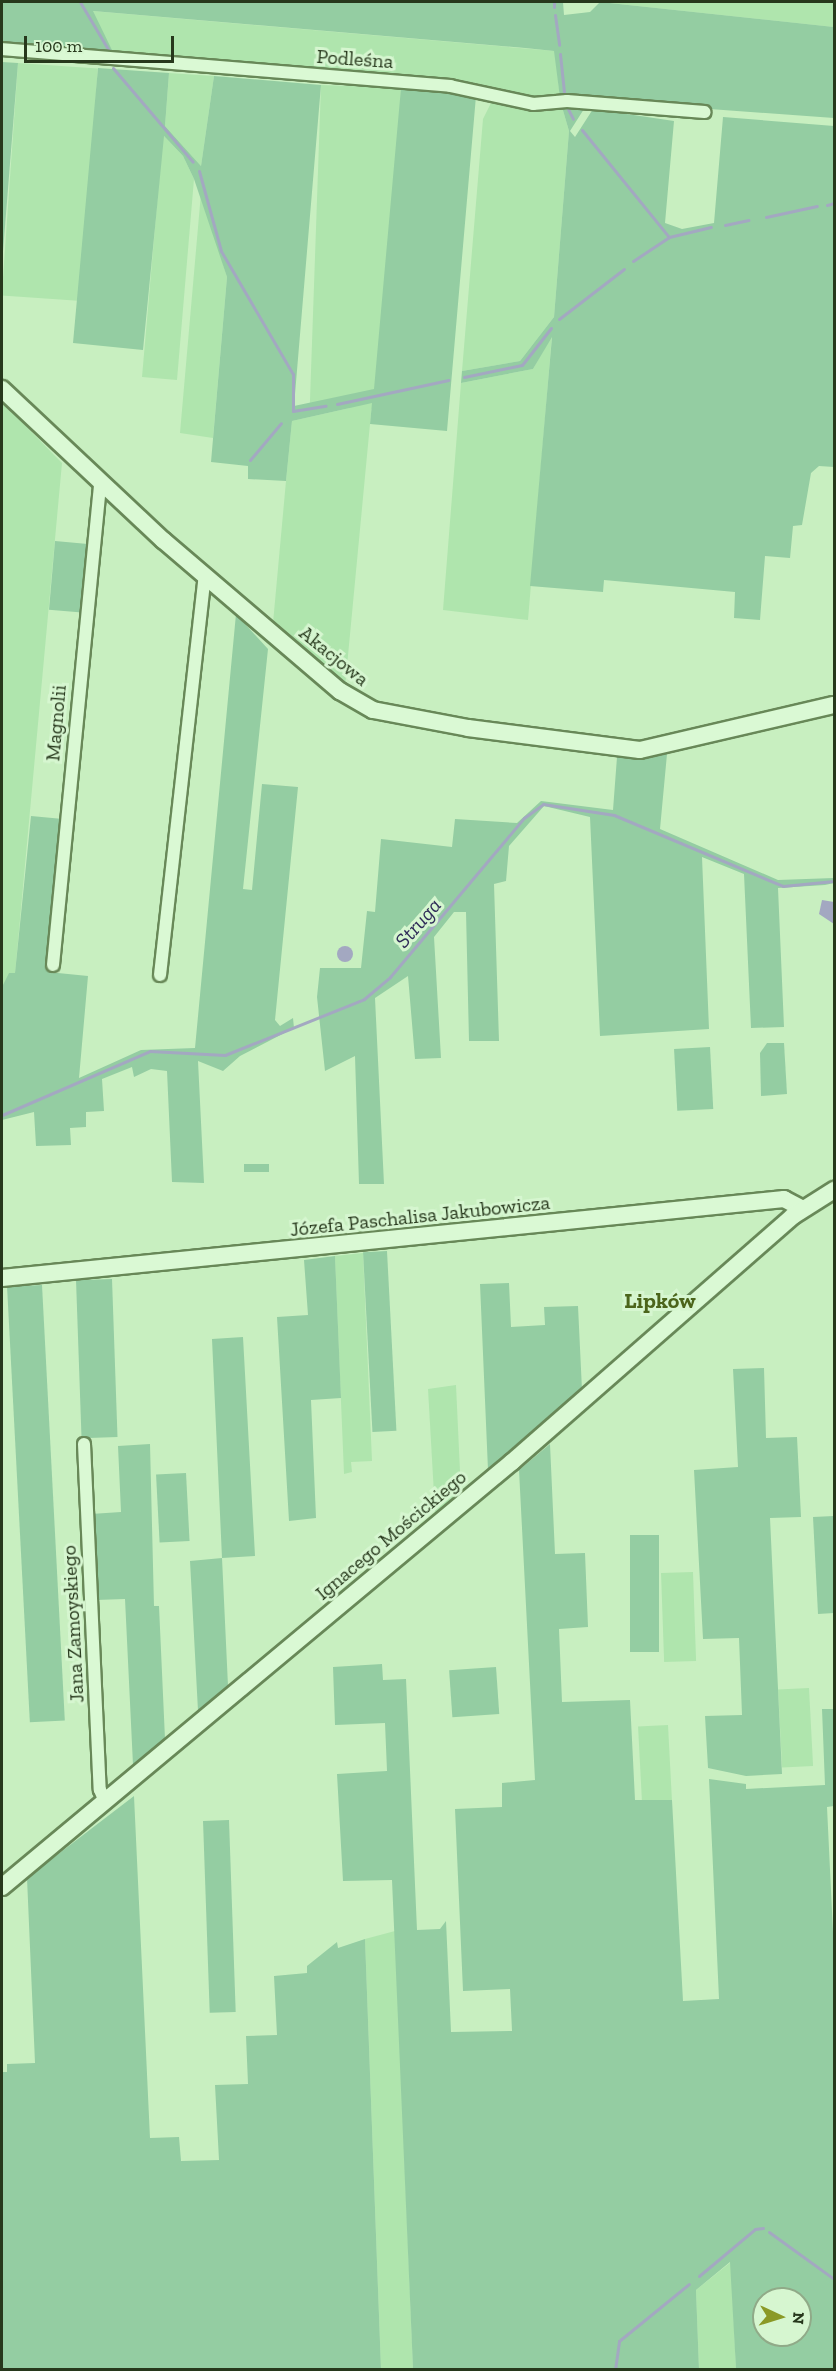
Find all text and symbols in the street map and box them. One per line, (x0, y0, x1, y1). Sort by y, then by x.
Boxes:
scale bar (27, 24, 177, 62)
text: 100 m (35, 35, 82, 57)
street label: Podleśna (316, 44, 394, 74)
street label: Akacjowa (294, 621, 374, 691)
street label: Magnolii (41, 684, 71, 762)
water label: Struga (390, 893, 446, 953)
street label: Józefa Paschalisa Jakubowicza (289, 1190, 551, 1242)
district label: Lipków (624, 1288, 696, 1314)
street label: Ignacego Mościckiego (311, 1465, 471, 1605)
street label: Jana Zamoyskiego (57, 1545, 89, 1703)
north arrow (752, 2287, 812, 2347)
text: N (789, 2311, 808, 2325)

